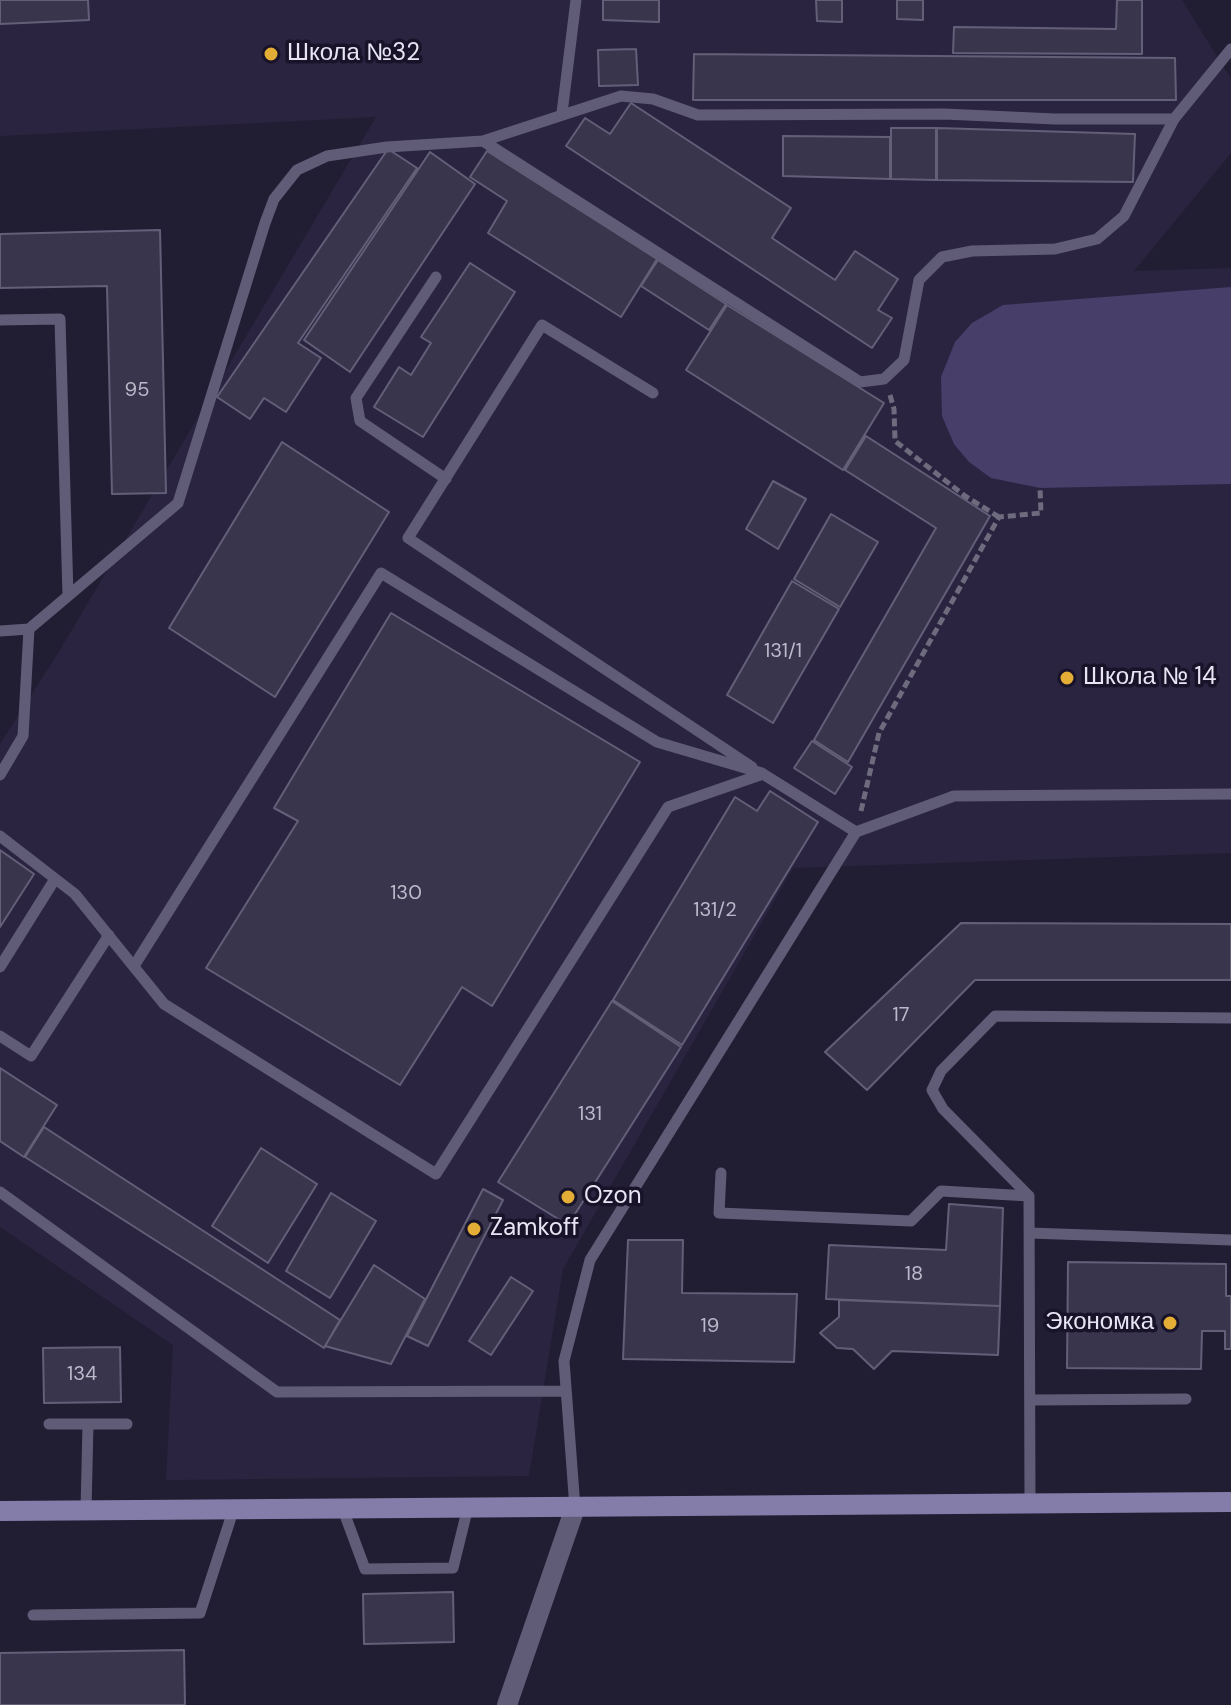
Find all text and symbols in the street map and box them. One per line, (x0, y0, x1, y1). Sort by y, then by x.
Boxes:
place label: Школа №32 (287, 40, 420, 68)
marker: Школа №32 (262, 45, 280, 63)
house number: 95 (125, 379, 149, 403)
house number: 131/1 (764, 640, 802, 664)
place label: Школа № 14 (1083, 664, 1217, 692)
marker: Школа № 14 (1058, 669, 1076, 687)
house number: 130 (390, 882, 422, 906)
house number: 131/2 (693, 899, 737, 923)
house number: 17 (893, 1004, 909, 1028)
house number: 131 (578, 1103, 602, 1127)
place label: Ozon (584, 1183, 642, 1211)
marker: Ozon (559, 1188, 577, 1206)
place label: Zamkoff (490, 1215, 579, 1243)
marker: Zamkoff (465, 1220, 483, 1238)
house number: 18 (905, 1263, 923, 1287)
place label: Экономка (1045, 1309, 1154, 1337)
marker: Экономка (1161, 1314, 1179, 1332)
house number: 19 (701, 1315, 719, 1339)
house number: 134 (67, 1363, 97, 1387)

